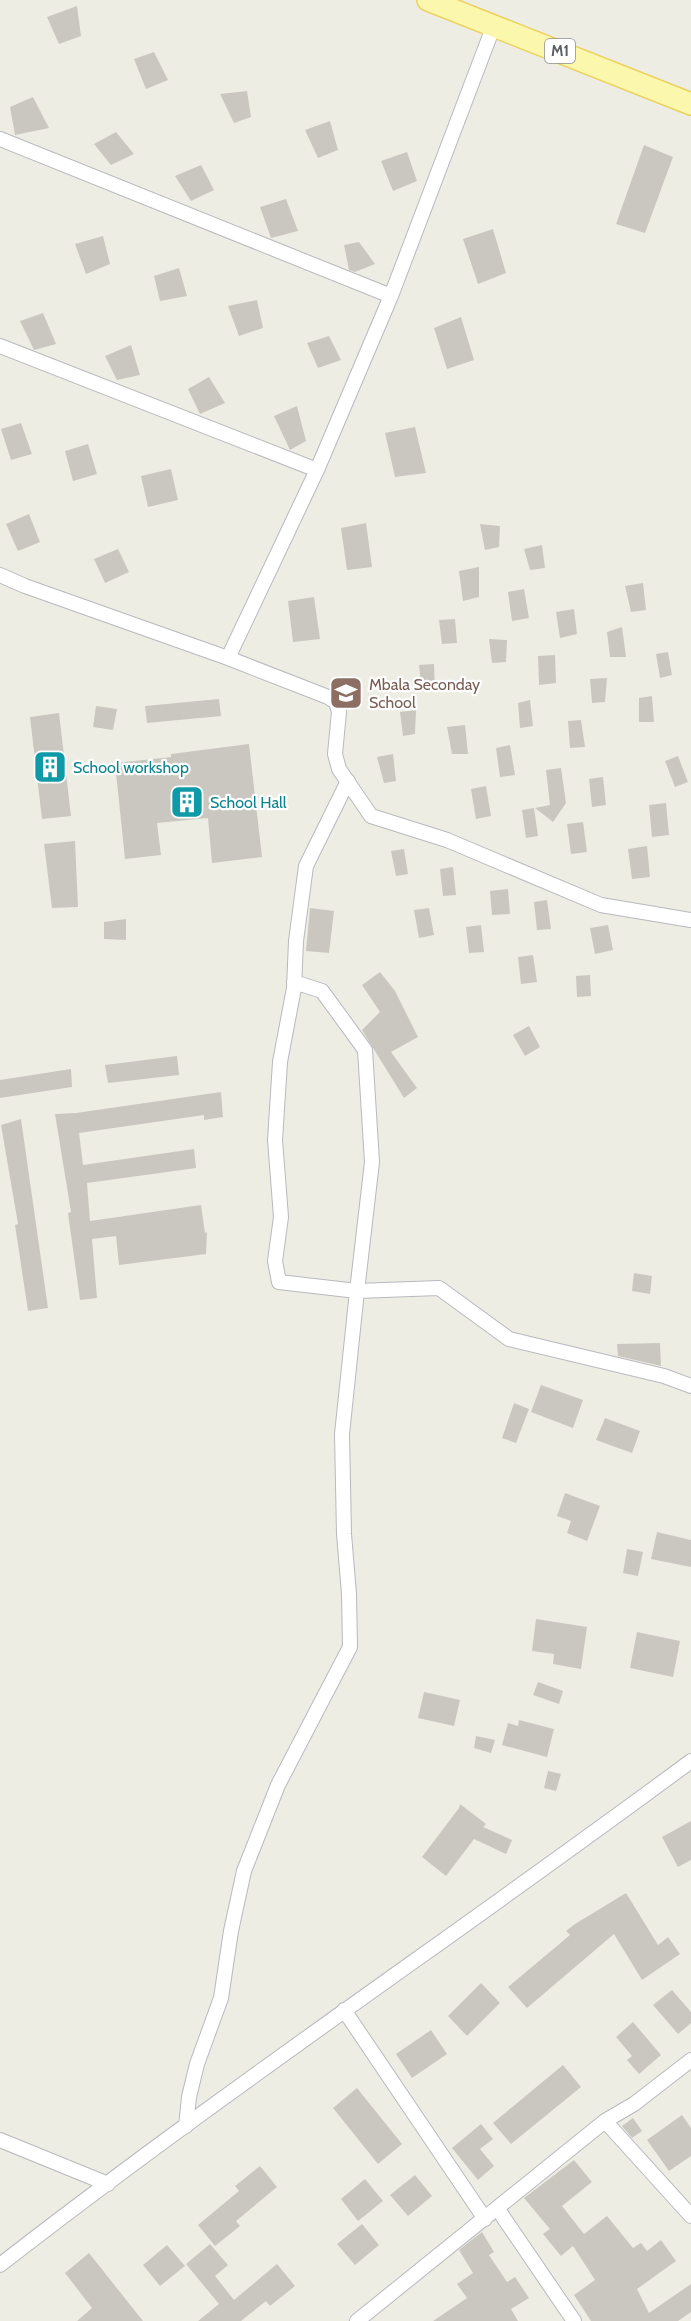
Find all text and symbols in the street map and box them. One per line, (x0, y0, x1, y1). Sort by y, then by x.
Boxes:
road number: M1 (545, 39, 575, 63)
school or university icon: Mbala Seconday School (328, 675, 364, 711)
place label: Mbala Seconday School (369, 675, 480, 712)
building icon: School workshop (32, 749, 68, 785)
place label: School workshop (73, 758, 189, 777)
building icon: School Hall (169, 784, 205, 820)
place label: School Hall (210, 793, 287, 812)

